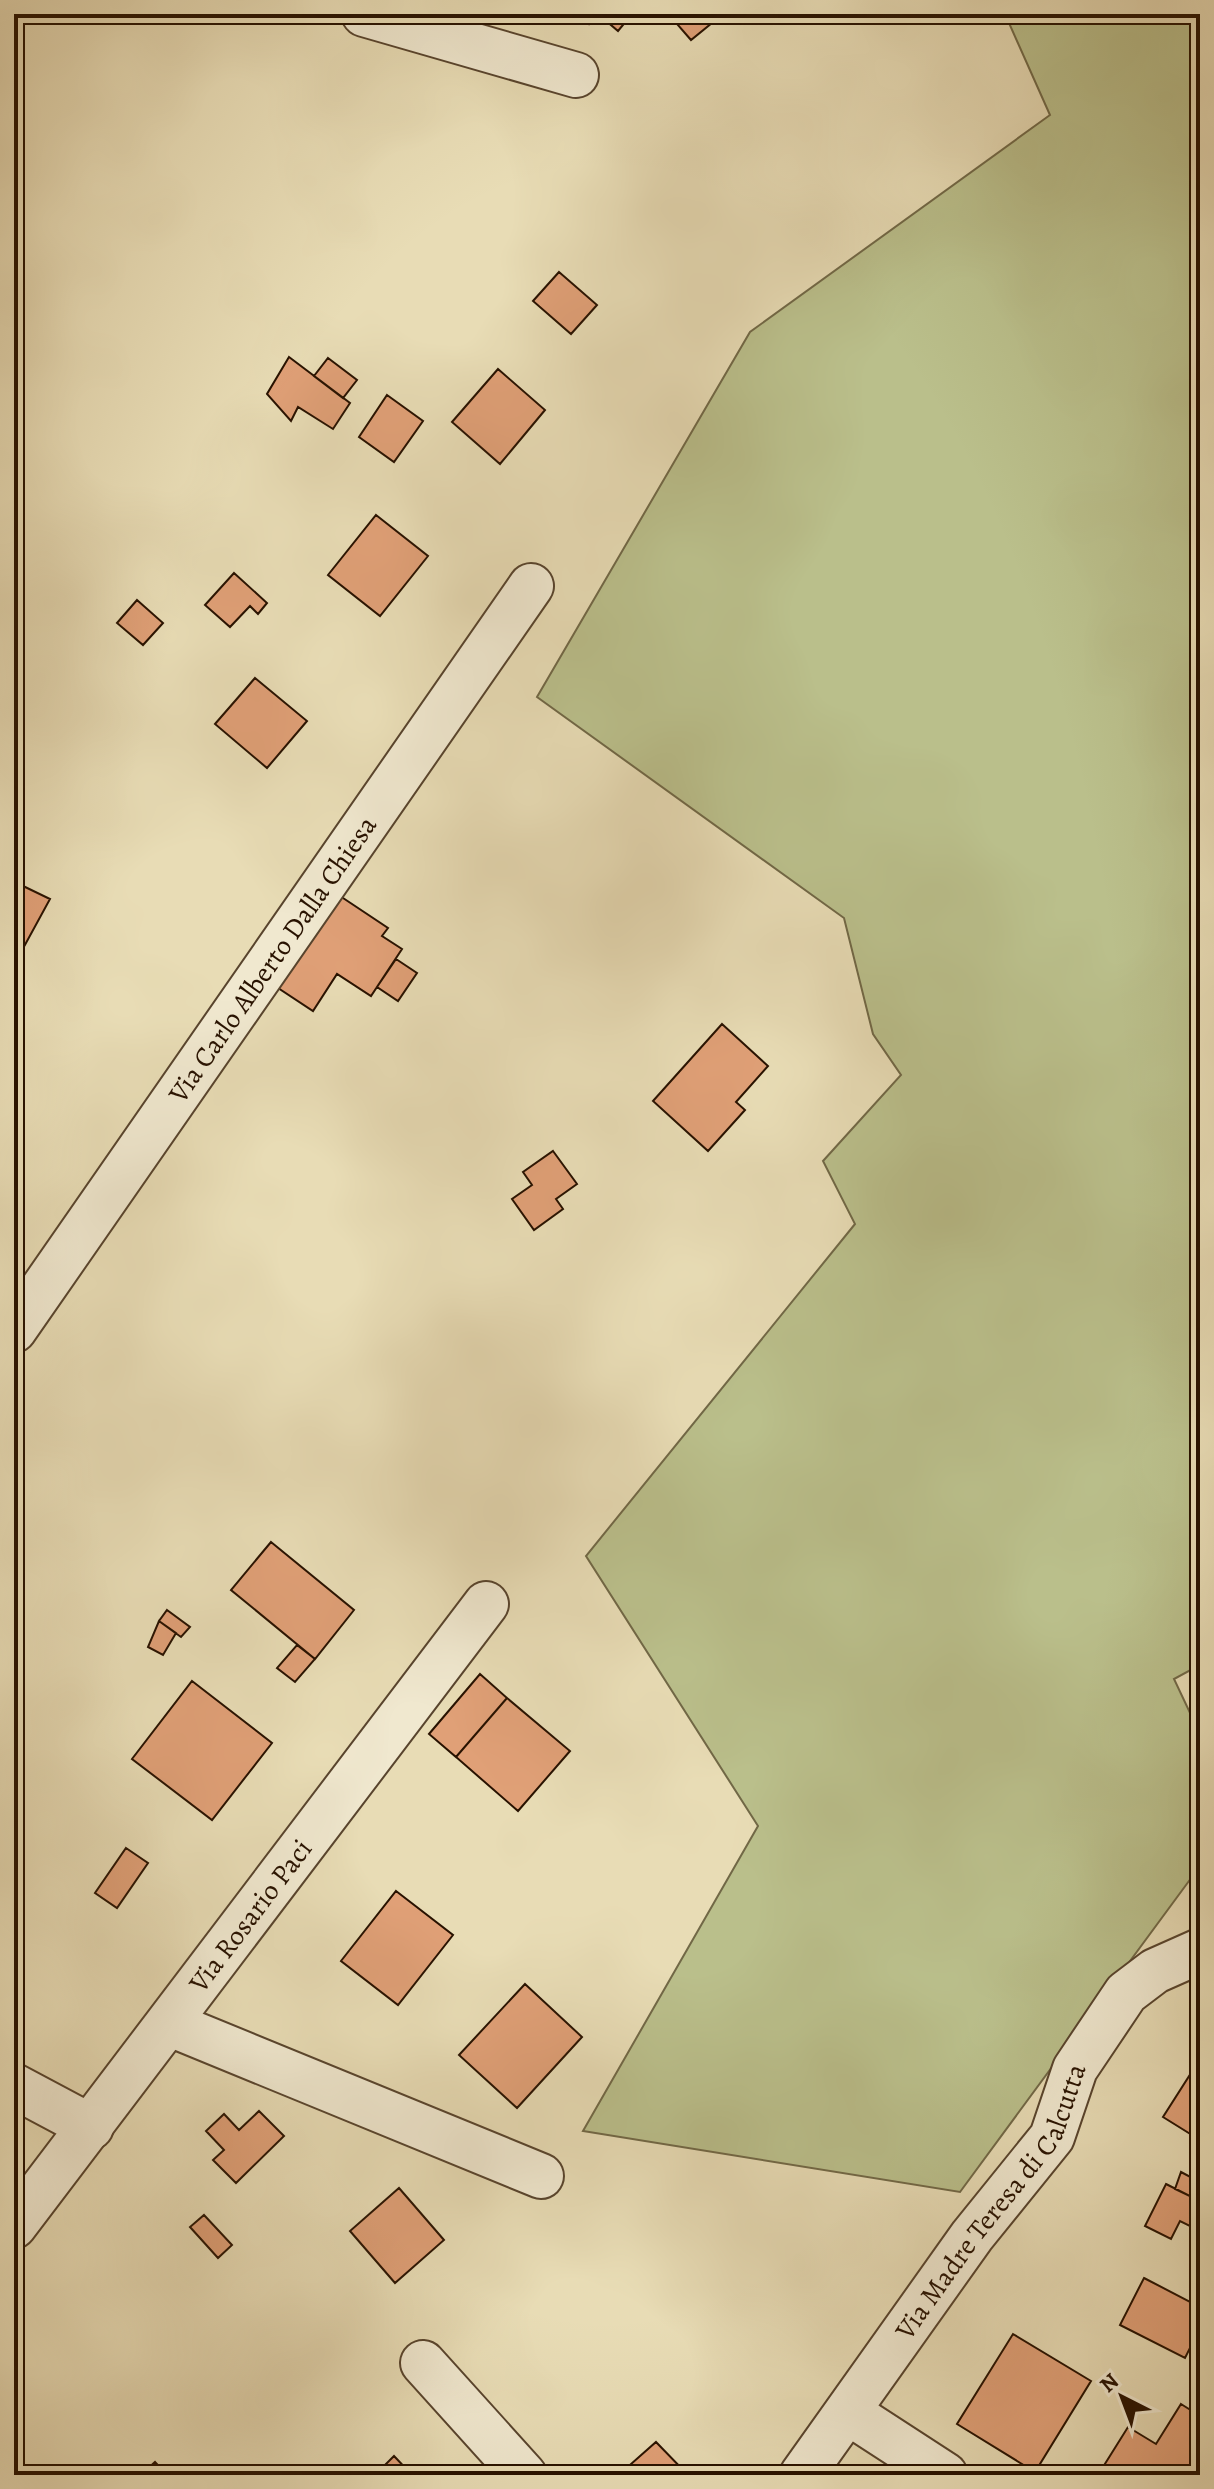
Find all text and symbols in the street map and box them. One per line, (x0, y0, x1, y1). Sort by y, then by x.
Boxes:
street label: Via Carlo Alberto Dalla Chiesa (159, 808, 386, 1111)
street label: Via Rosario Paci (180, 1832, 321, 2001)
street label: Via Madre Teresa di Calcutta (886, 2059, 1095, 2348)
north arrow (1082, 2357, 1162, 2437)
text: N (1093, 2366, 1125, 2399)

